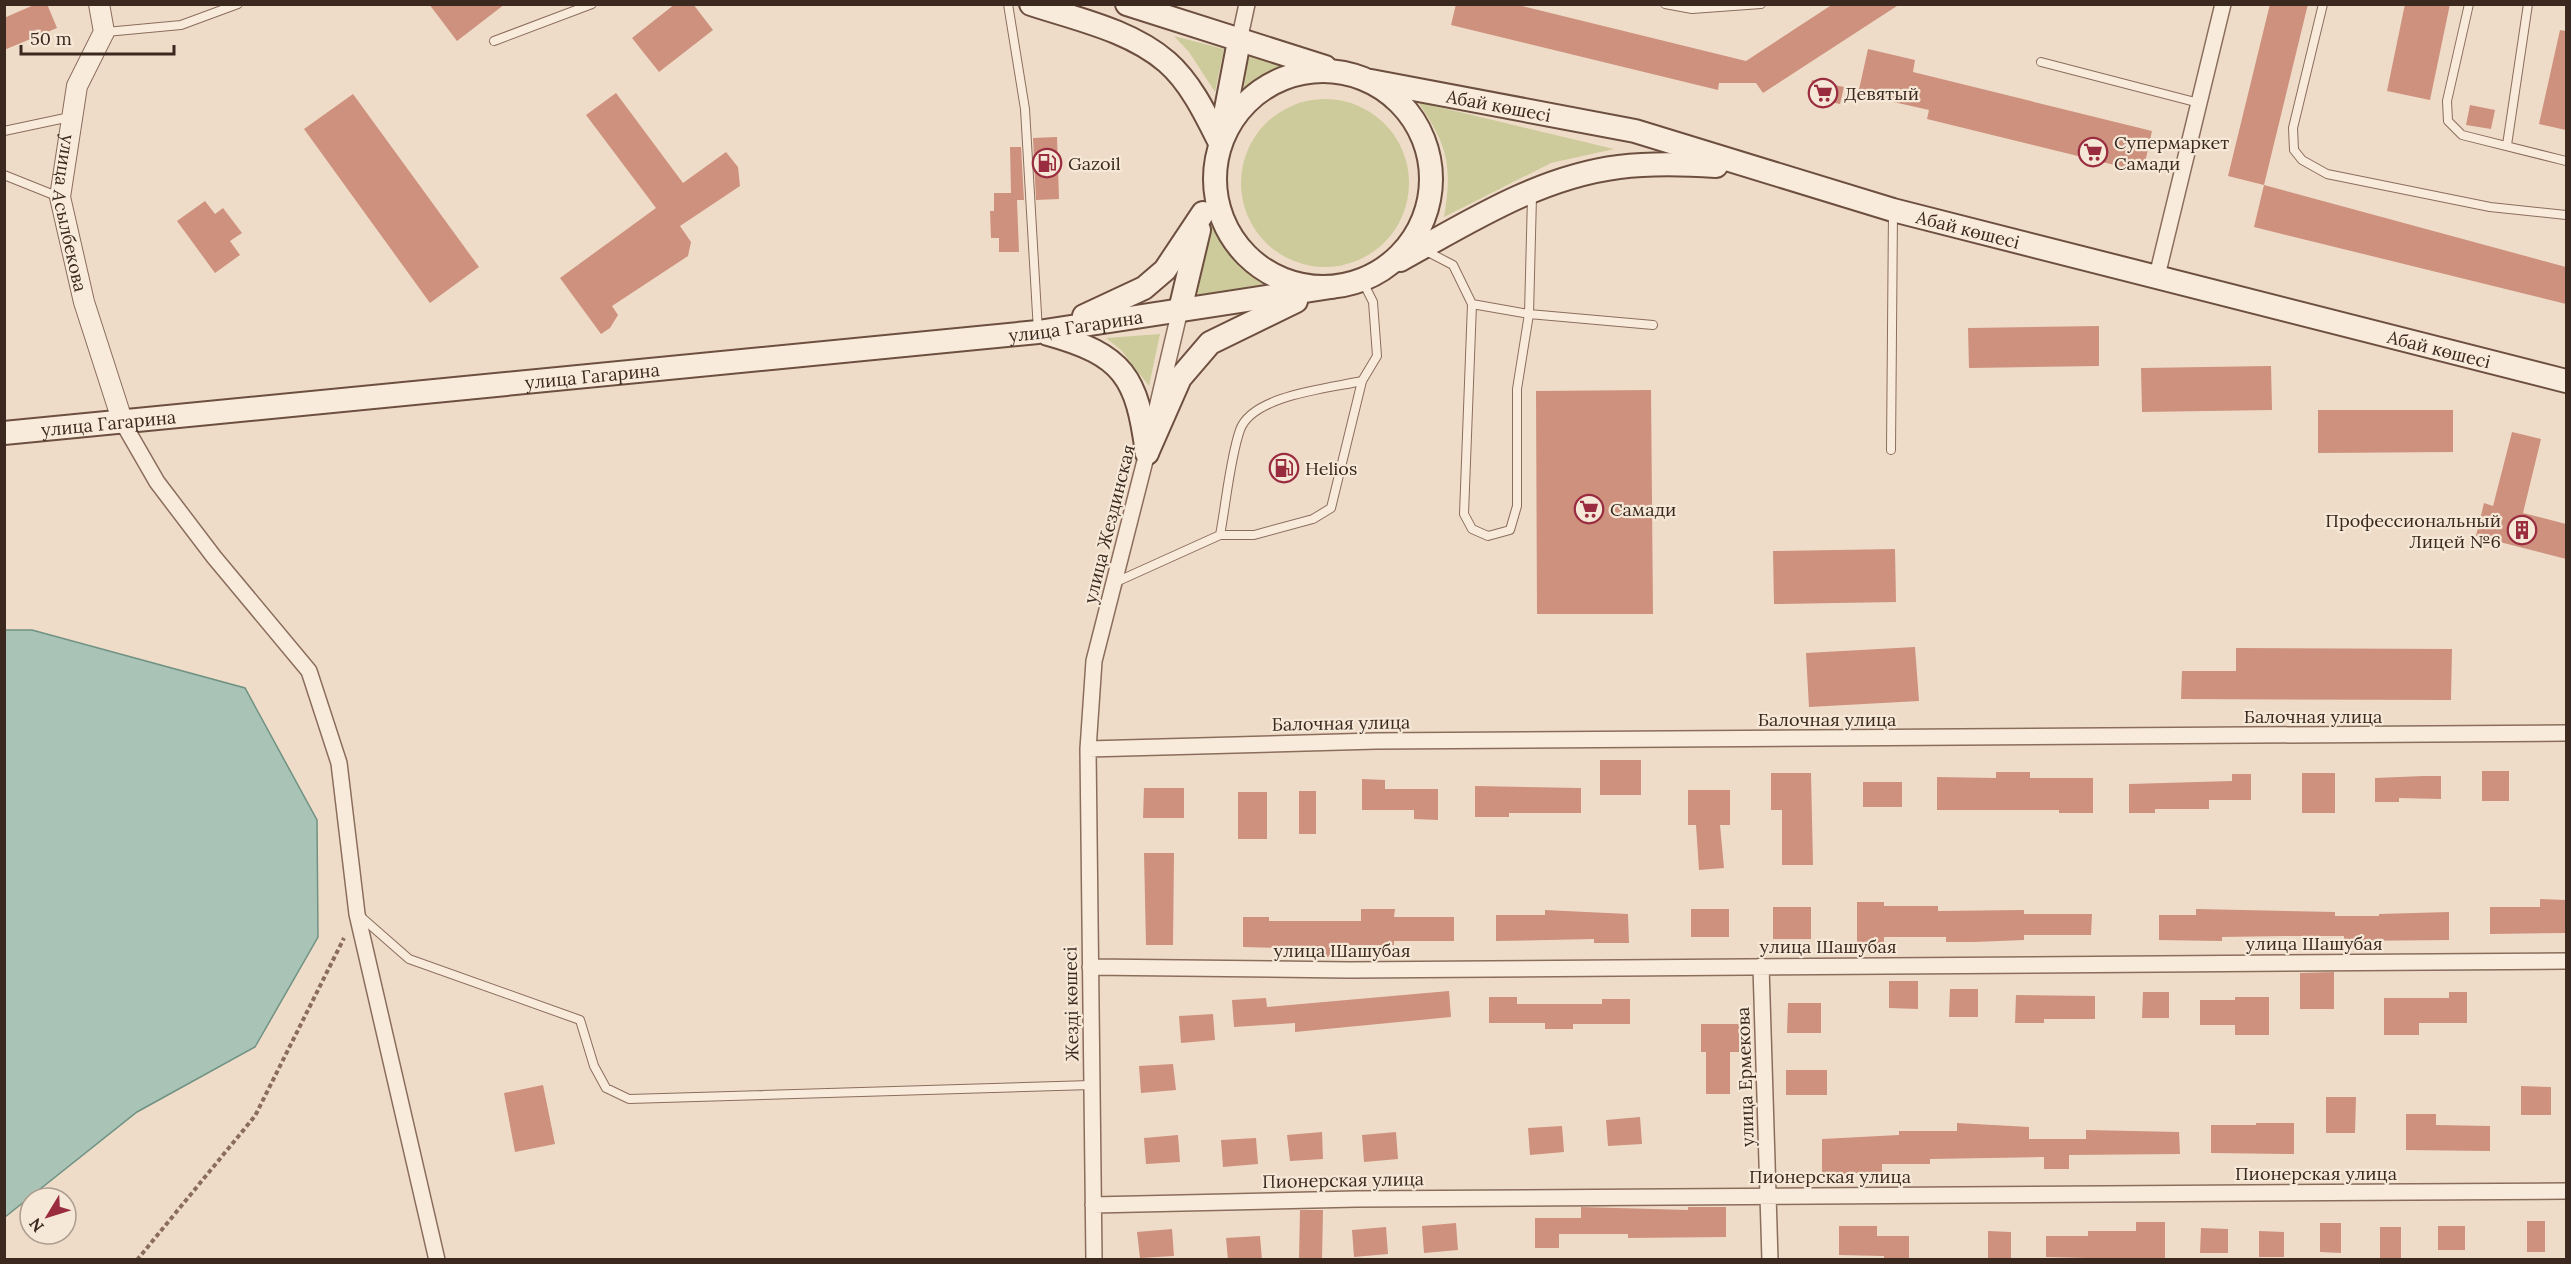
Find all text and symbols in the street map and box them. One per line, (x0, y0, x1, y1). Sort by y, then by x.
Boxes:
scale bar (21, 18, 174, 56)
text: 50 m (30, 27, 72, 50)
supermarket icon: Девятый (1807, 77, 1839, 109)
place label: Девятый (1844, 82, 1919, 105)
street label: Абай көшесі (1444, 84, 1553, 126)
place label: Супермаркет Самади (2114, 131, 2229, 175)
street label: улица Асылбекова (48, 133, 93, 294)
supermarket icon: Супермаркет Самади (2077, 136, 2109, 168)
fuel station icon: Gazoil (1031, 147, 1063, 179)
place label: Gazoil (1068, 152, 1121, 175)
street label: Абай көшесі (1913, 205, 2022, 253)
street label: улица Гагарина (1007, 305, 1144, 346)
street label: Абай көшесі (2384, 324, 2493, 373)
street label: улица Гагарина (524, 358, 661, 394)
street label: улица Гагарина (40, 405, 177, 441)
street label: улица Жездинская (1078, 442, 1140, 606)
fuel station icon: Helios (1268, 452, 1300, 484)
place label: Helios (1305, 457, 1357, 480)
supermarket icon: Самади (1573, 493, 1605, 525)
place label: Самади (1610, 498, 1676, 521)
place label: Профессиональный Лицей №6 (2325, 509, 2501, 553)
building icon: Профессиональный Лицей №6 (2506, 514, 2538, 546)
street label: Балочная улица (2244, 705, 2382, 728)
street label: Балочная улица (1758, 708, 1896, 731)
street label: Балочная улица (1272, 710, 1410, 736)
street label: улица Шашубая (2246, 932, 2382, 955)
street label: улица Шашубая (1760, 935, 1896, 958)
street label: улица Шашубая (1274, 939, 1410, 962)
street label: Жезді көшесі (1058, 946, 1084, 1062)
street label: улица Ермекова (1731, 1007, 1759, 1147)
street label: Пионерская улица (2235, 1162, 2397, 1185)
street label: Пионерская улица (1749, 1165, 1911, 1188)
street label: Пионерская улица (1262, 1167, 1424, 1193)
north arrow (18, 1186, 78, 1246)
text: N (24, 1214, 48, 1236)

